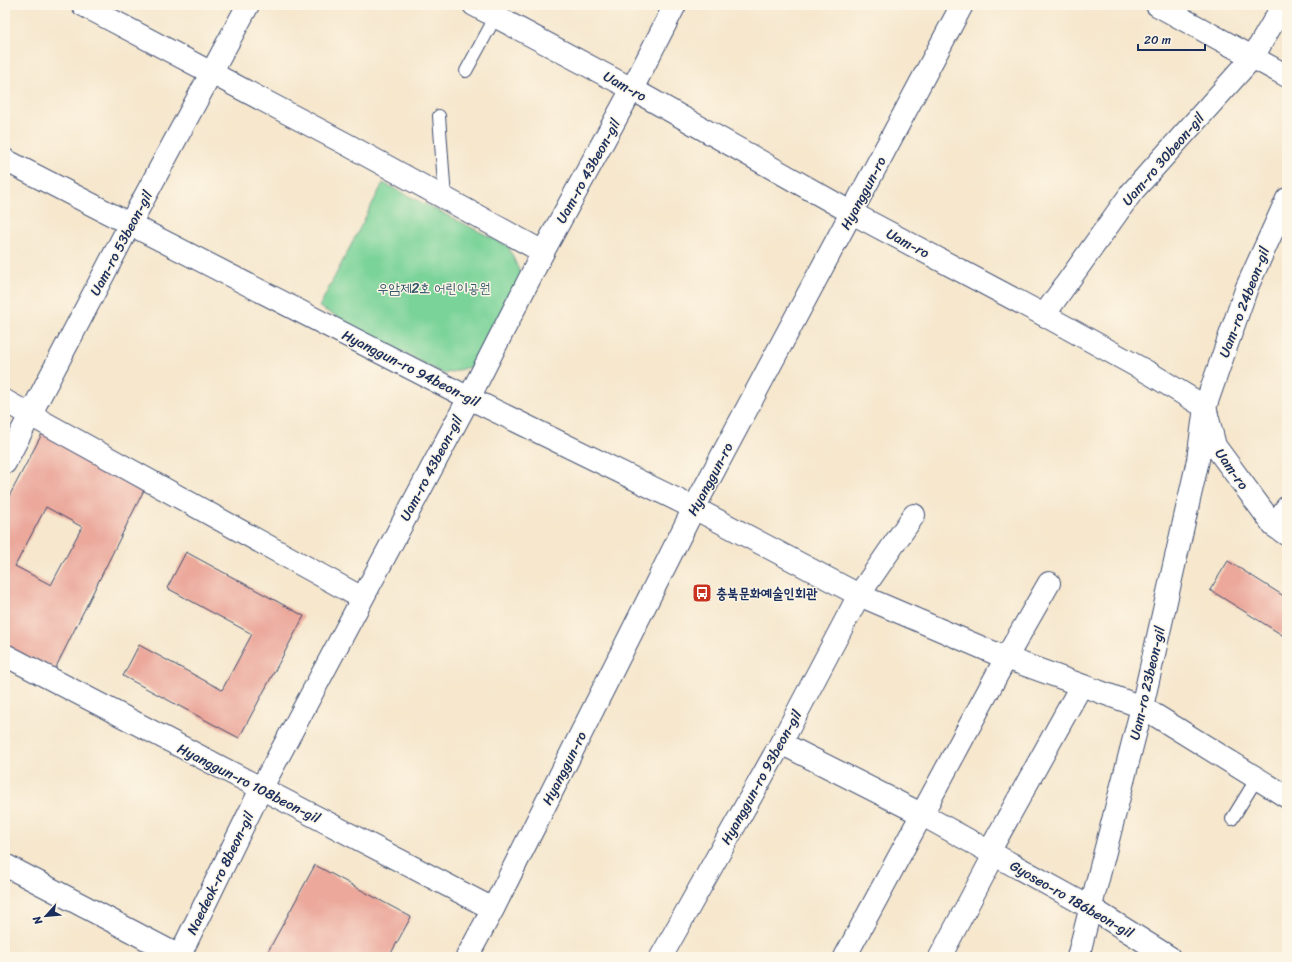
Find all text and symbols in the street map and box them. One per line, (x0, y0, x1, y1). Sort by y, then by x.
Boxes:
scale bar (1138, 26, 1205, 52)
text: 20 m (1144, 29, 1171, 51)
street label: Uam-ro (598, 64, 651, 109)
street label: Uam-ro 30beon-gil (1116, 106, 1212, 212)
street label: Uam-ro 43beon-gil (549, 113, 628, 228)
street label: Hyanggun-ro (834, 152, 893, 234)
street label: Uam-ro 53beon-gil (83, 185, 160, 301)
street label: Uam-ro (881, 222, 934, 265)
street label: Uam-ro 24beon-gil (1212, 242, 1277, 361)
park label: 우암제2호 어린이공원 (377, 276, 491, 301)
street label: Hyanggun-ro 94beon-gil (337, 323, 485, 415)
street label: Uam-ro 43beon-gil (393, 410, 470, 526)
street label: Hyanggun-ro (681, 438, 740, 520)
street label: Uam-ro (1208, 443, 1255, 495)
place label: 충북문화예술인회관 (716, 581, 818, 606)
bus stop icon: 충북문화예술인회관 (691, 582, 713, 604)
street label: Uam-ro 23beon-gil (1122, 623, 1173, 742)
street label: Hyanggun-ro 93beon-gil (714, 704, 809, 849)
street label: Hyanggun-ro (535, 727, 594, 810)
street label: Hyanggun-ro 108beon-gil (173, 736, 326, 831)
street label: Naedeok-ro 8beon-gil (180, 806, 262, 939)
street label: Gyoseo-ro 186beon-gil (1005, 854, 1139, 946)
north arrow (26, 896, 66, 936)
text: N (27, 912, 48, 929)

